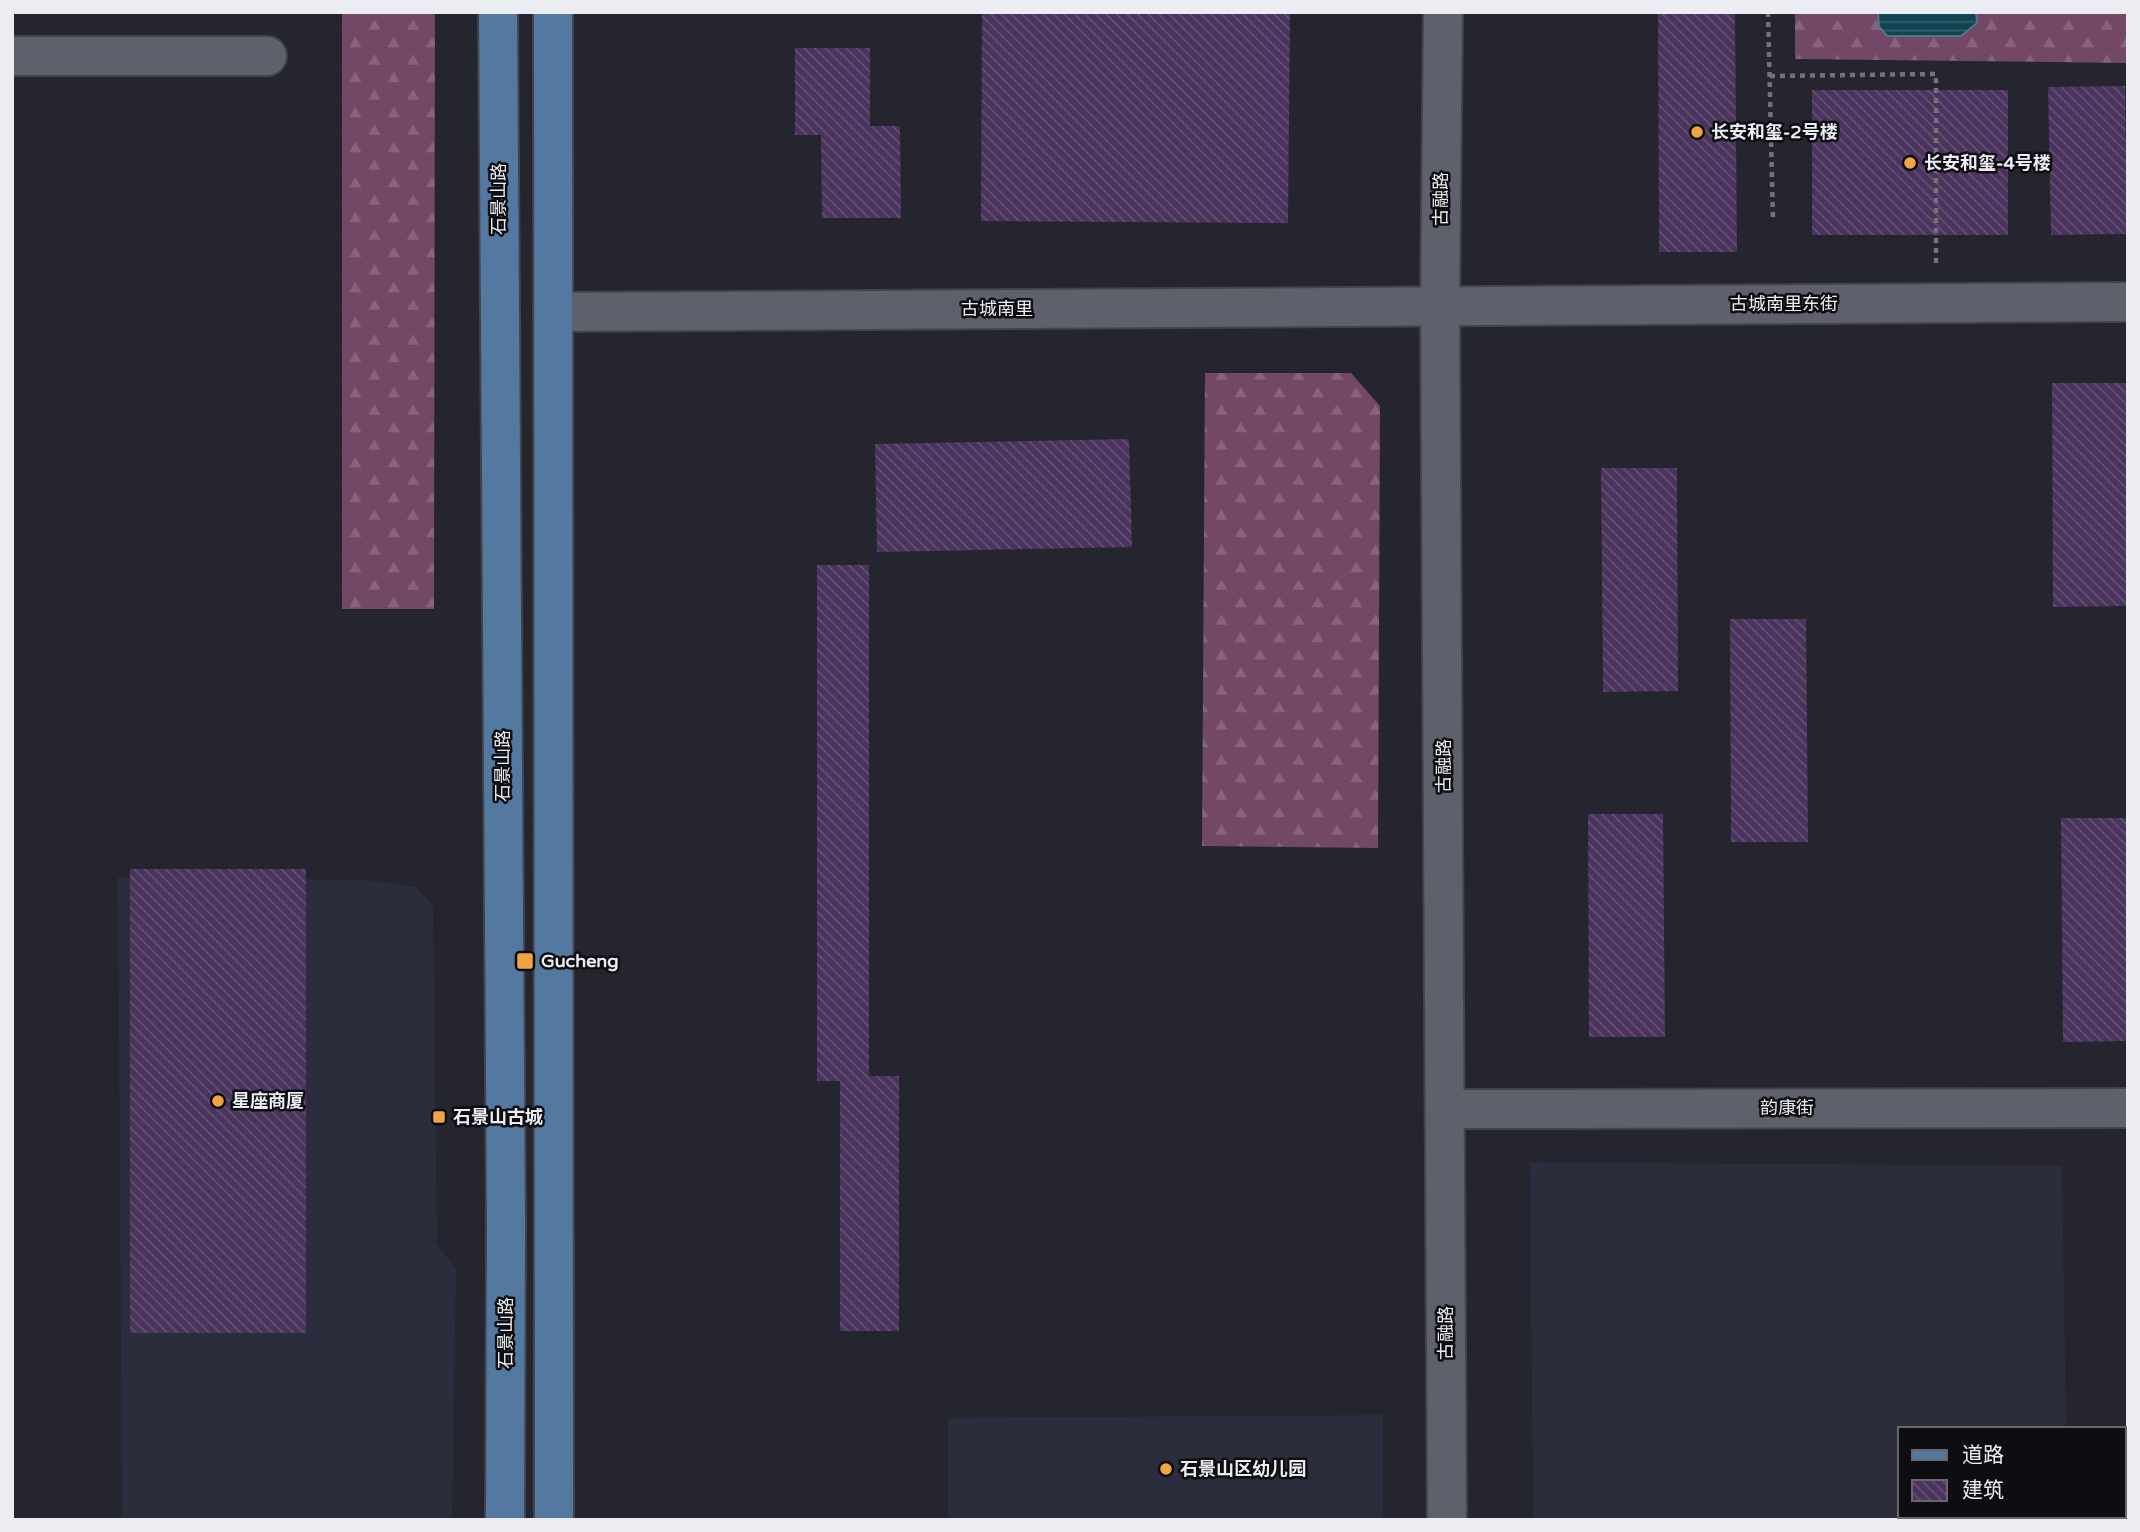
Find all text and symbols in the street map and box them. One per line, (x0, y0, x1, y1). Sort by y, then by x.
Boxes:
place label: 长安和玺-2号楼 (1711, 121, 1838, 143)
marker: 长安和玺-2号楼 (1689, 124, 1705, 140)
place label: 长安和玺-4号楼 (1924, 152, 2051, 174)
marker: 长安和玺-4号楼 (1902, 155, 1918, 171)
street label: 石景山路 (488, 163, 510, 235)
street label: 古融路 (1430, 172, 1452, 226)
street label: 古城南里东街 (1730, 293, 1838, 315)
street label: 古城南里 (961, 298, 1033, 320)
street label: 石景山路 (492, 730, 514, 802)
street label: 古融路 (1433, 739, 1455, 793)
place label: Gucheng (541, 950, 619, 972)
marker: Gucheng (515, 951, 535, 971)
place label: 星座商厦 (232, 1090, 304, 1112)
marker: 星座商厦 (210, 1093, 226, 1109)
street label: 韵康街 (1760, 1097, 1814, 1119)
place label: 石景山古城 (453, 1106, 543, 1128)
marker: 石景山古城 (431, 1109, 447, 1125)
street label: 石景山路 (495, 1297, 517, 1369)
street label: 古融路 (1435, 1306, 1457, 1360)
legend (1898, 1427, 2126, 1518)
text: 道路 (1962, 1443, 2004, 1468)
place label: 石景山区幼儿园 (1180, 1458, 1306, 1480)
marker: 石景山区幼儿园 (1158, 1461, 1174, 1477)
text: 建筑 (1962, 1478, 2004, 1503)

